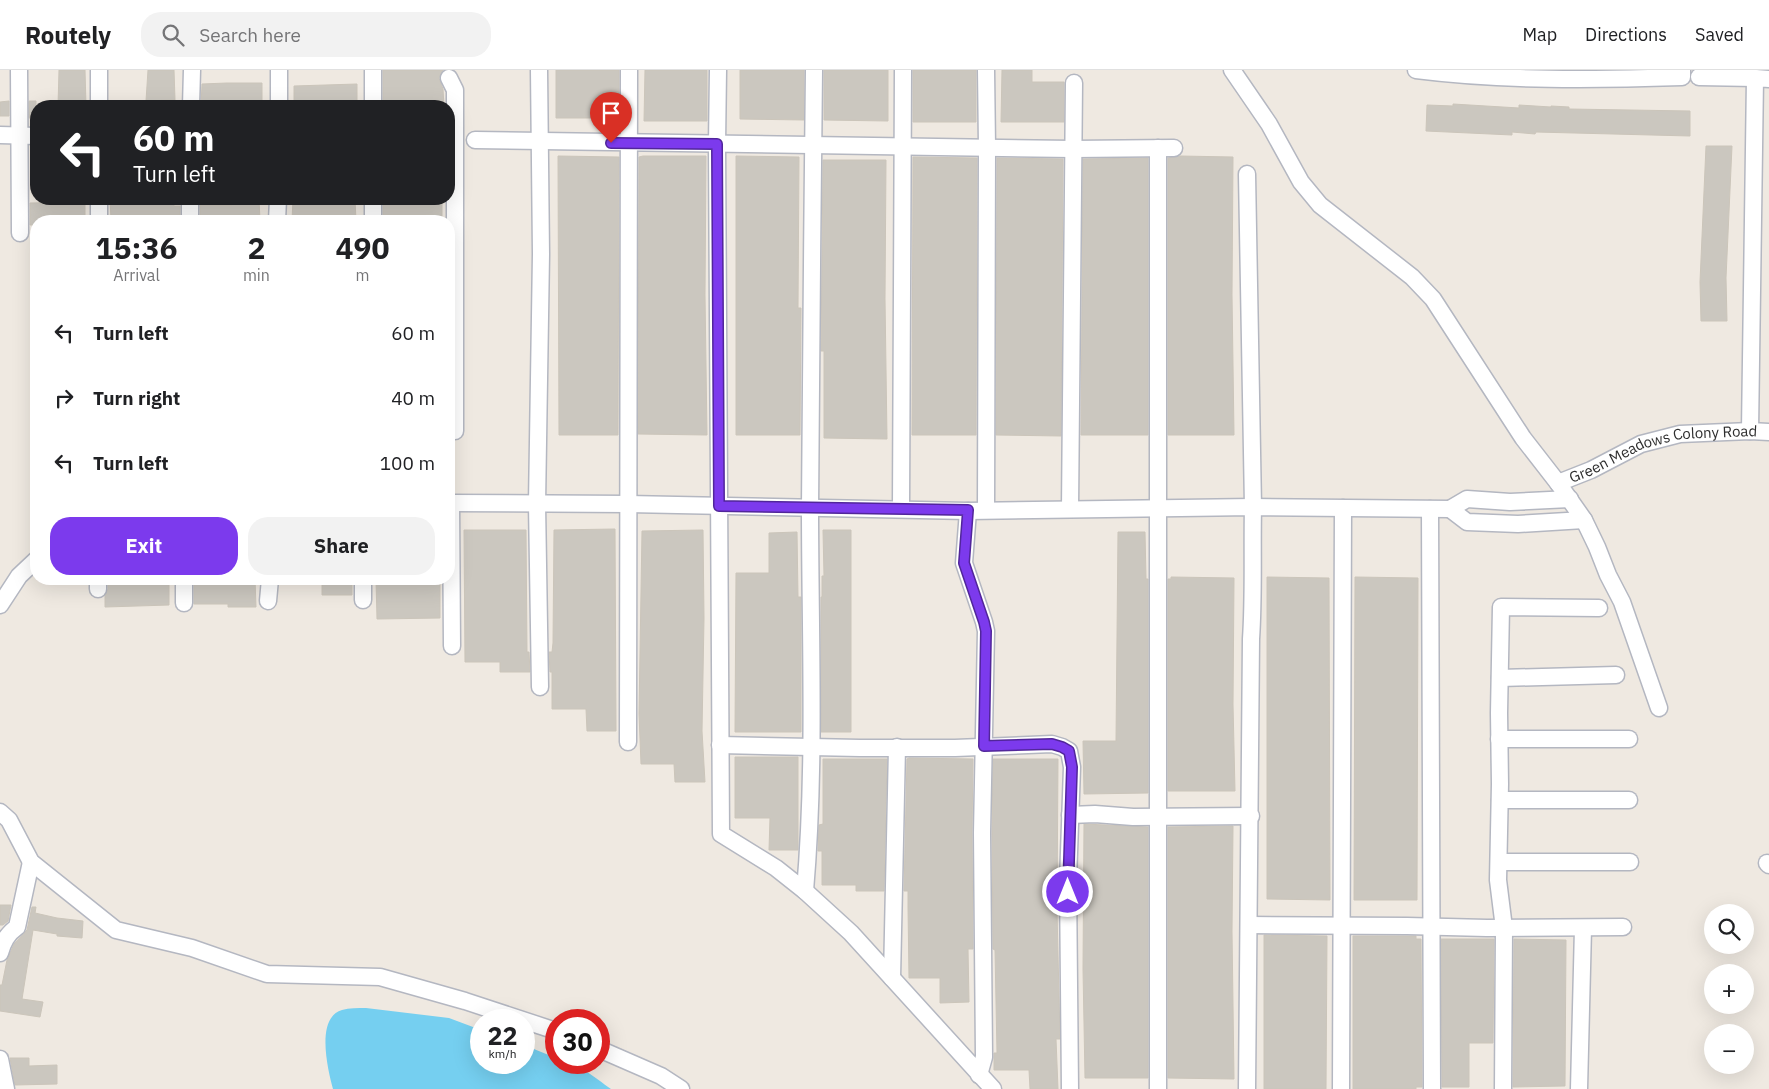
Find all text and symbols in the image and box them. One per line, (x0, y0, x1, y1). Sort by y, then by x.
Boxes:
search box (141, 12, 491, 57)
text: Routely (25, 19, 111, 51)
icon: search (159, 21, 187, 49)
text: Search here (199, 23, 301, 47)
text: Map (1522, 23, 1557, 46)
text: Directions (1585, 23, 1667, 46)
text: Saved (1695, 23, 1744, 46)
pin (590, 92, 632, 143)
icon: arrive (597, 99, 625, 127)
text: 60 m (133, 115, 215, 161)
icon: left (50, 120, 115, 185)
text: Turn left (133, 159, 216, 188)
text: 15:36 (96, 228, 177, 267)
text: 2 (247, 228, 265, 267)
text: 490 (335, 228, 389, 267)
text: Arrival (113, 265, 160, 285)
text: min (243, 265, 270, 285)
text: m (355, 265, 369, 285)
icon: left (50, 319, 78, 347)
text: Turn left (93, 321, 169, 345)
text: 60 m (391, 321, 435, 345)
icon: right (50, 384, 78, 412)
text: Turn right (93, 386, 180, 410)
text: 40 m (391, 386, 435, 410)
street label: Green Meadows Colony Road (1566, 421, 1758, 487)
icon: left (50, 449, 78, 477)
text: Turn left (93, 451, 169, 475)
text: 100 m (380, 451, 435, 475)
button: Exit (50, 517, 238, 575)
button: Share (248, 517, 435, 575)
position arrow (1041, 865, 1093, 917)
map controls (1704, 904, 1754, 1074)
button: search (1704, 904, 1754, 954)
button: + (1704, 964, 1754, 1014)
speed limit sign: 30 (545, 1009, 610, 1074)
text: 22 (487, 1019, 518, 1052)
button: − (1704, 1024, 1754, 1074)
text: km/h (488, 1046, 517, 1061)

